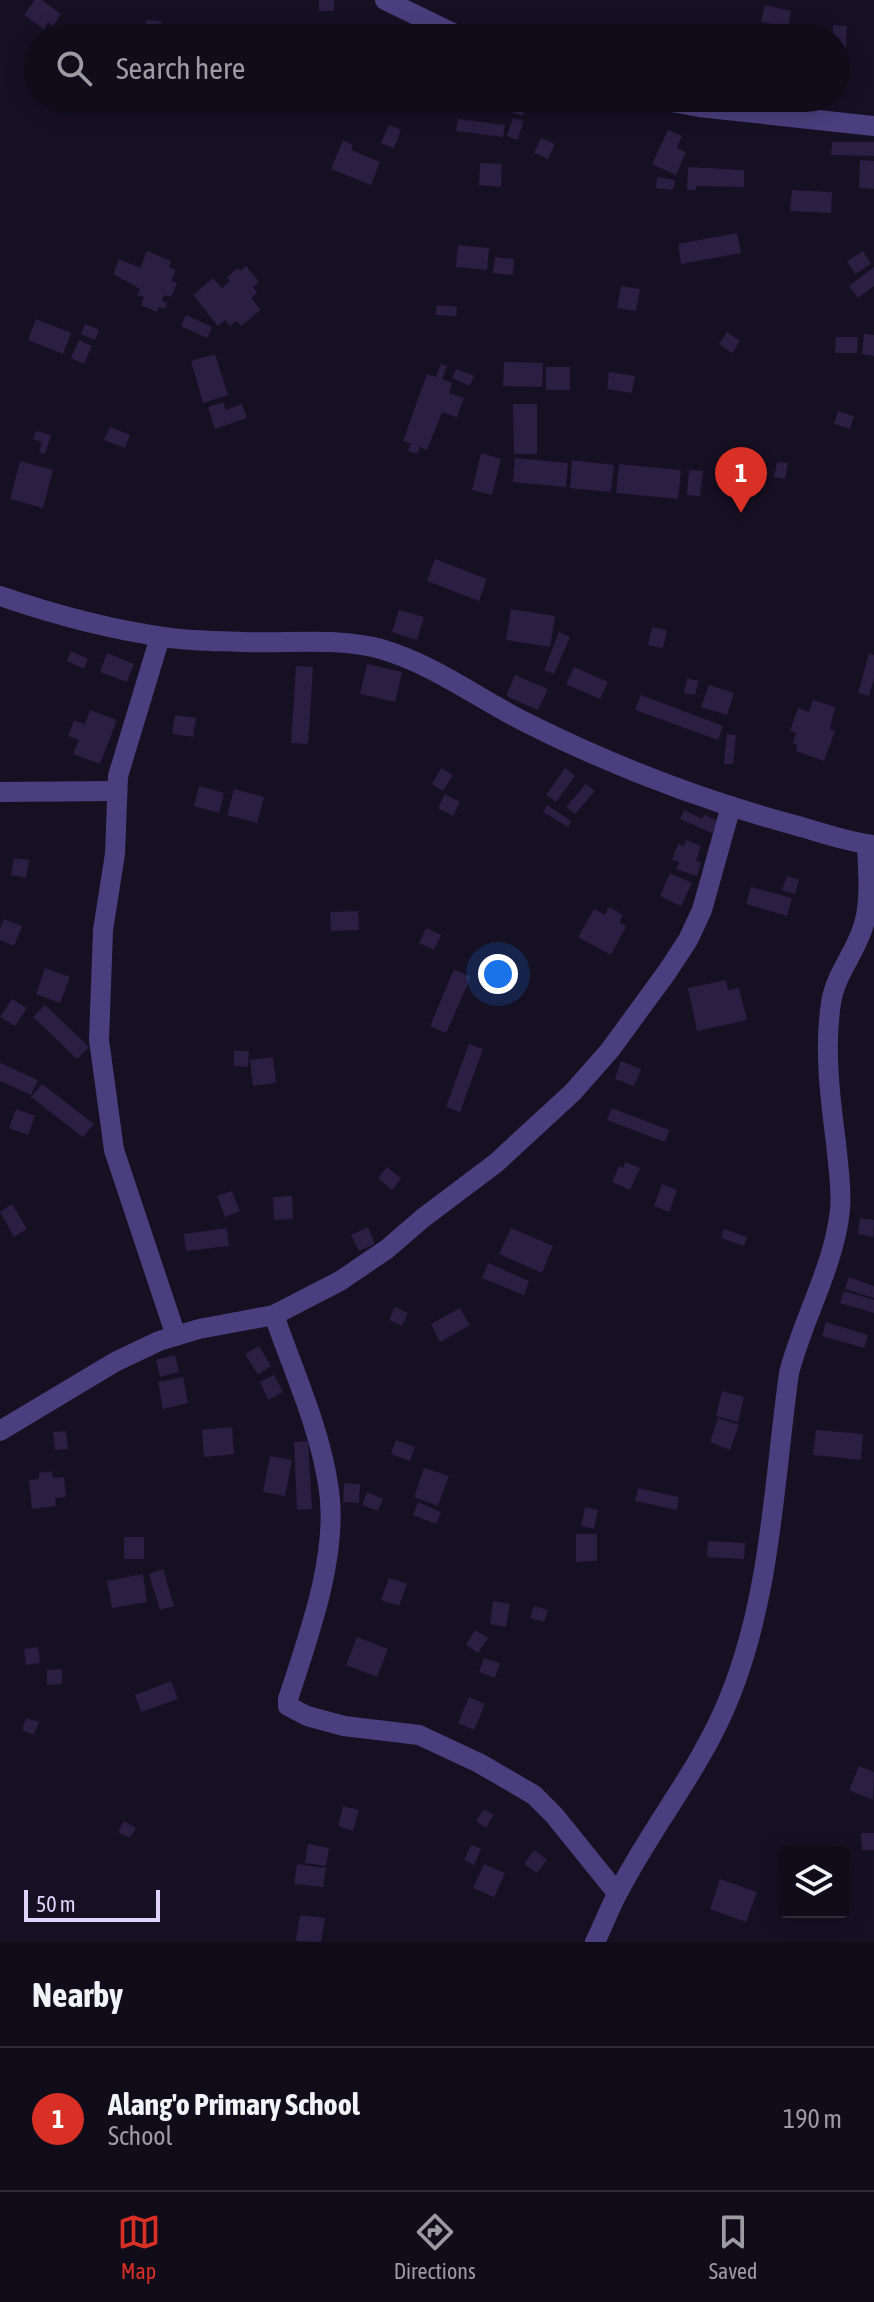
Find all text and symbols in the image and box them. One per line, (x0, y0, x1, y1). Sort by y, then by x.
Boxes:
search box (24, 24, 850, 112)
icon: search (52, 46, 96, 90)
text: Search here (116, 51, 245, 85)
pin: 1 (715, 447, 767, 513)
your location (478, 954, 518, 994)
map controls (778, 1846, 850, 1918)
button: layers (778, 1846, 850, 1918)
scale bar (24, 1886, 160, 1922)
text: 50 m (36, 1891, 76, 1917)
text: Nearby (32, 1975, 123, 2014)
text: Alang'o Primary School (108, 2087, 360, 2121)
text: 1 (52, 2104, 64, 2134)
text: 190 m (783, 2104, 842, 2134)
text: School (108, 2121, 172, 2151)
tab: Map (117, 2210, 161, 2284)
tab: Directions (394, 2210, 476, 2284)
tab: Saved (709, 2210, 757, 2284)

